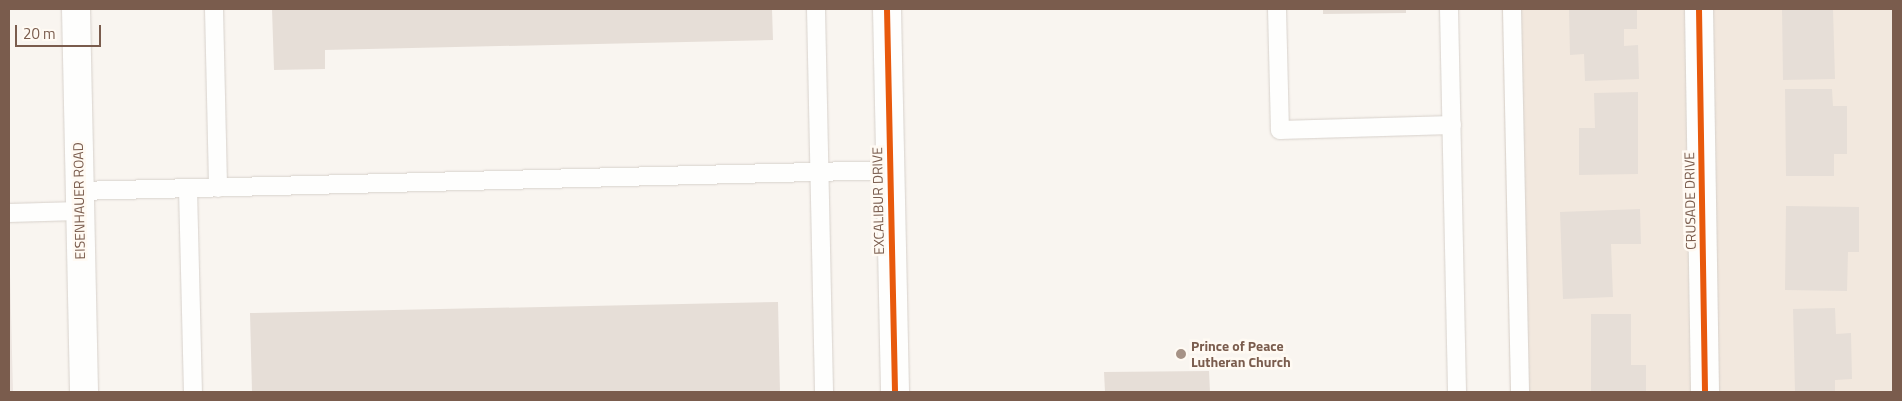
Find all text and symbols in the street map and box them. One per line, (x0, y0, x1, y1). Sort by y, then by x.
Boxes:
scale bar (18, 15, 104, 47)
text: 20 m (23, 22, 56, 45)
street label: EISENHAUER ROAD (70, 142, 88, 260)
street label: EXCALIBUR DRIVE (869, 147, 887, 255)
street label: CRUSADE DRIVE (1681, 152, 1699, 250)
place label: Prince of Peace Lutheran Church (1191, 338, 1291, 371)
marker: Prince of Peace Lutheran Church (1175, 348, 1187, 360)

